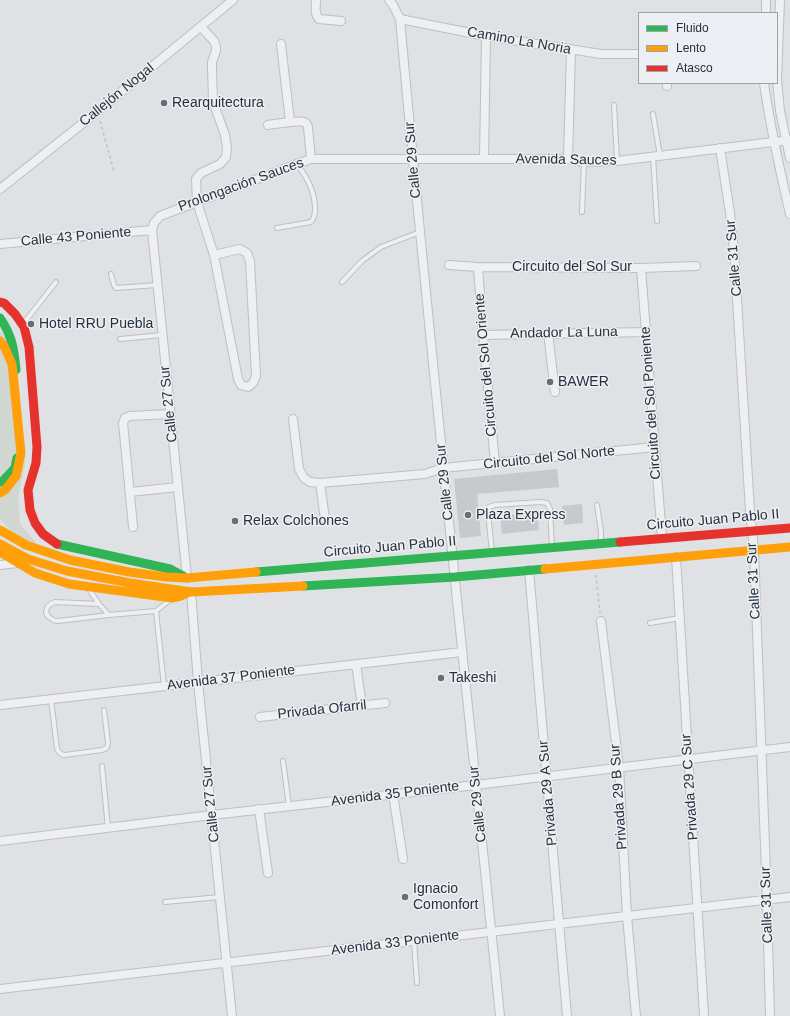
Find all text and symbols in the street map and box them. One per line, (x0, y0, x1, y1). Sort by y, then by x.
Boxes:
legend (638, 12, 778, 84)
text: Fluido (676, 21, 709, 35)
street label: Camino La Noria (466, 24, 572, 58)
text: Lento (676, 41, 706, 55)
street label: Callejón Nogal (76, 60, 158, 130)
text: Atasco (676, 61, 713, 75)
place label: Rearquitectura (172, 95, 264, 111)
marker: Rearquitectura (159, 98, 169, 108)
street label: Calle 29 Sur (401, 121, 425, 199)
street label: Avenida Sauces (515, 151, 617, 169)
street label: Prolongación Sauces (176, 154, 306, 216)
street label: Calle 31 Sur (722, 219, 746, 297)
street label: Calle 43 Poniente (20, 224, 132, 250)
street label: Circuito del Sol Sur (512, 259, 632, 275)
street label: Circuito del Sol Oriente (471, 293, 501, 437)
place label: Hotel RRU Puebla (39, 316, 153, 332)
marker: Hotel RRU Puebla (26, 319, 36, 329)
street label: Andador La Luna (510, 324, 618, 342)
street label: Circuito del Sol Poniente (637, 326, 665, 480)
street label: Calle 27 Sur (157, 365, 181, 443)
place label: BAWER (558, 374, 609, 390)
marker: BAWER (545, 377, 555, 387)
street label: Calle 29 Sur (433, 443, 457, 521)
street label: Circuito del Sol Norte (482, 443, 616, 473)
street label: Circuito Juan Pablo II (646, 506, 780, 534)
place label: Plaza Express (476, 507, 565, 523)
marker: Plaza Express (463, 510, 473, 520)
place label: Relax Colchones (243, 513, 349, 529)
marker: Relax Colchones (230, 516, 240, 526)
street label: Circuito Juan Pablo II (323, 533, 457, 561)
street label: Calle 31 Sur (744, 542, 764, 620)
street label: Avenida 37 Poniente (166, 662, 296, 694)
place label: Takeshi (449, 670, 496, 686)
marker: Takeshi (436, 673, 446, 683)
street label: Privada Ofarril (277, 697, 367, 723)
street label: Privada 29 C Sur (678, 733, 702, 841)
street label: Privada 29 A Sur (535, 740, 561, 846)
street label: Privada 29 B Sur (607, 744, 631, 850)
street label: Calle 27 Sur (199, 765, 223, 843)
street label: Calle 29 Sur (466, 765, 490, 843)
street label: Avenida 35 Poniente (330, 778, 460, 810)
street label: Calle 31 Sur (757, 866, 777, 944)
place label: Ignacio Comonfort (413, 881, 478, 914)
marker: Ignacio Comonfort (400, 892, 410, 902)
street label: Avenida 33 Poniente (330, 927, 460, 959)

